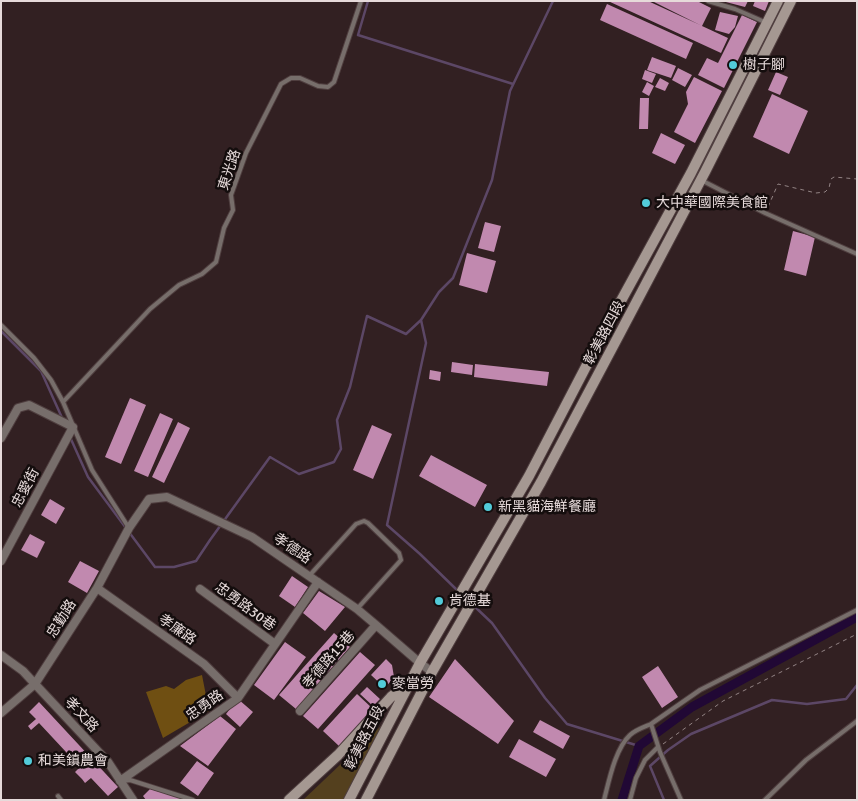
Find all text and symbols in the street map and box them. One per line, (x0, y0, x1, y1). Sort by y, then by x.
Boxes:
place label: 樹子腳 (743, 57, 785, 73)
marker: 樹子腳 (727, 59, 739, 71)
street label: 東光路 (216, 147, 244, 193)
place label: 大中華國際美食館 (656, 195, 768, 211)
marker: 大中華國際美食館 (640, 197, 652, 209)
street label: 彰美路四段 (581, 298, 629, 368)
street label: 忠愛街 (9, 466, 43, 510)
place label: 新黑貓海鮮餐廳 (498, 499, 596, 515)
marker: 新黑貓海鮮餐廳 (482, 501, 494, 513)
street label: 孝德路 (270, 530, 314, 568)
street label: 忠勇路30巷 (211, 579, 279, 635)
place label: 肯德基 (449, 593, 491, 609)
marker: 肯德基 (433, 595, 445, 607)
street label: 忠勤路 (44, 597, 80, 641)
street label: 孝廉路 (155, 611, 199, 649)
street label: 孝德路15巷 (299, 628, 359, 692)
place label: 麥當勞 (392, 676, 434, 692)
marker: 麥當勞 (376, 678, 388, 690)
street label: 忠勇路 (183, 687, 227, 725)
street label: 孝文路 (61, 694, 101, 736)
street label: 彰美路五段 (342, 703, 388, 773)
place label: 和美鎮農會 (38, 753, 108, 769)
marker: 和美鎮農會 (22, 755, 34, 767)

